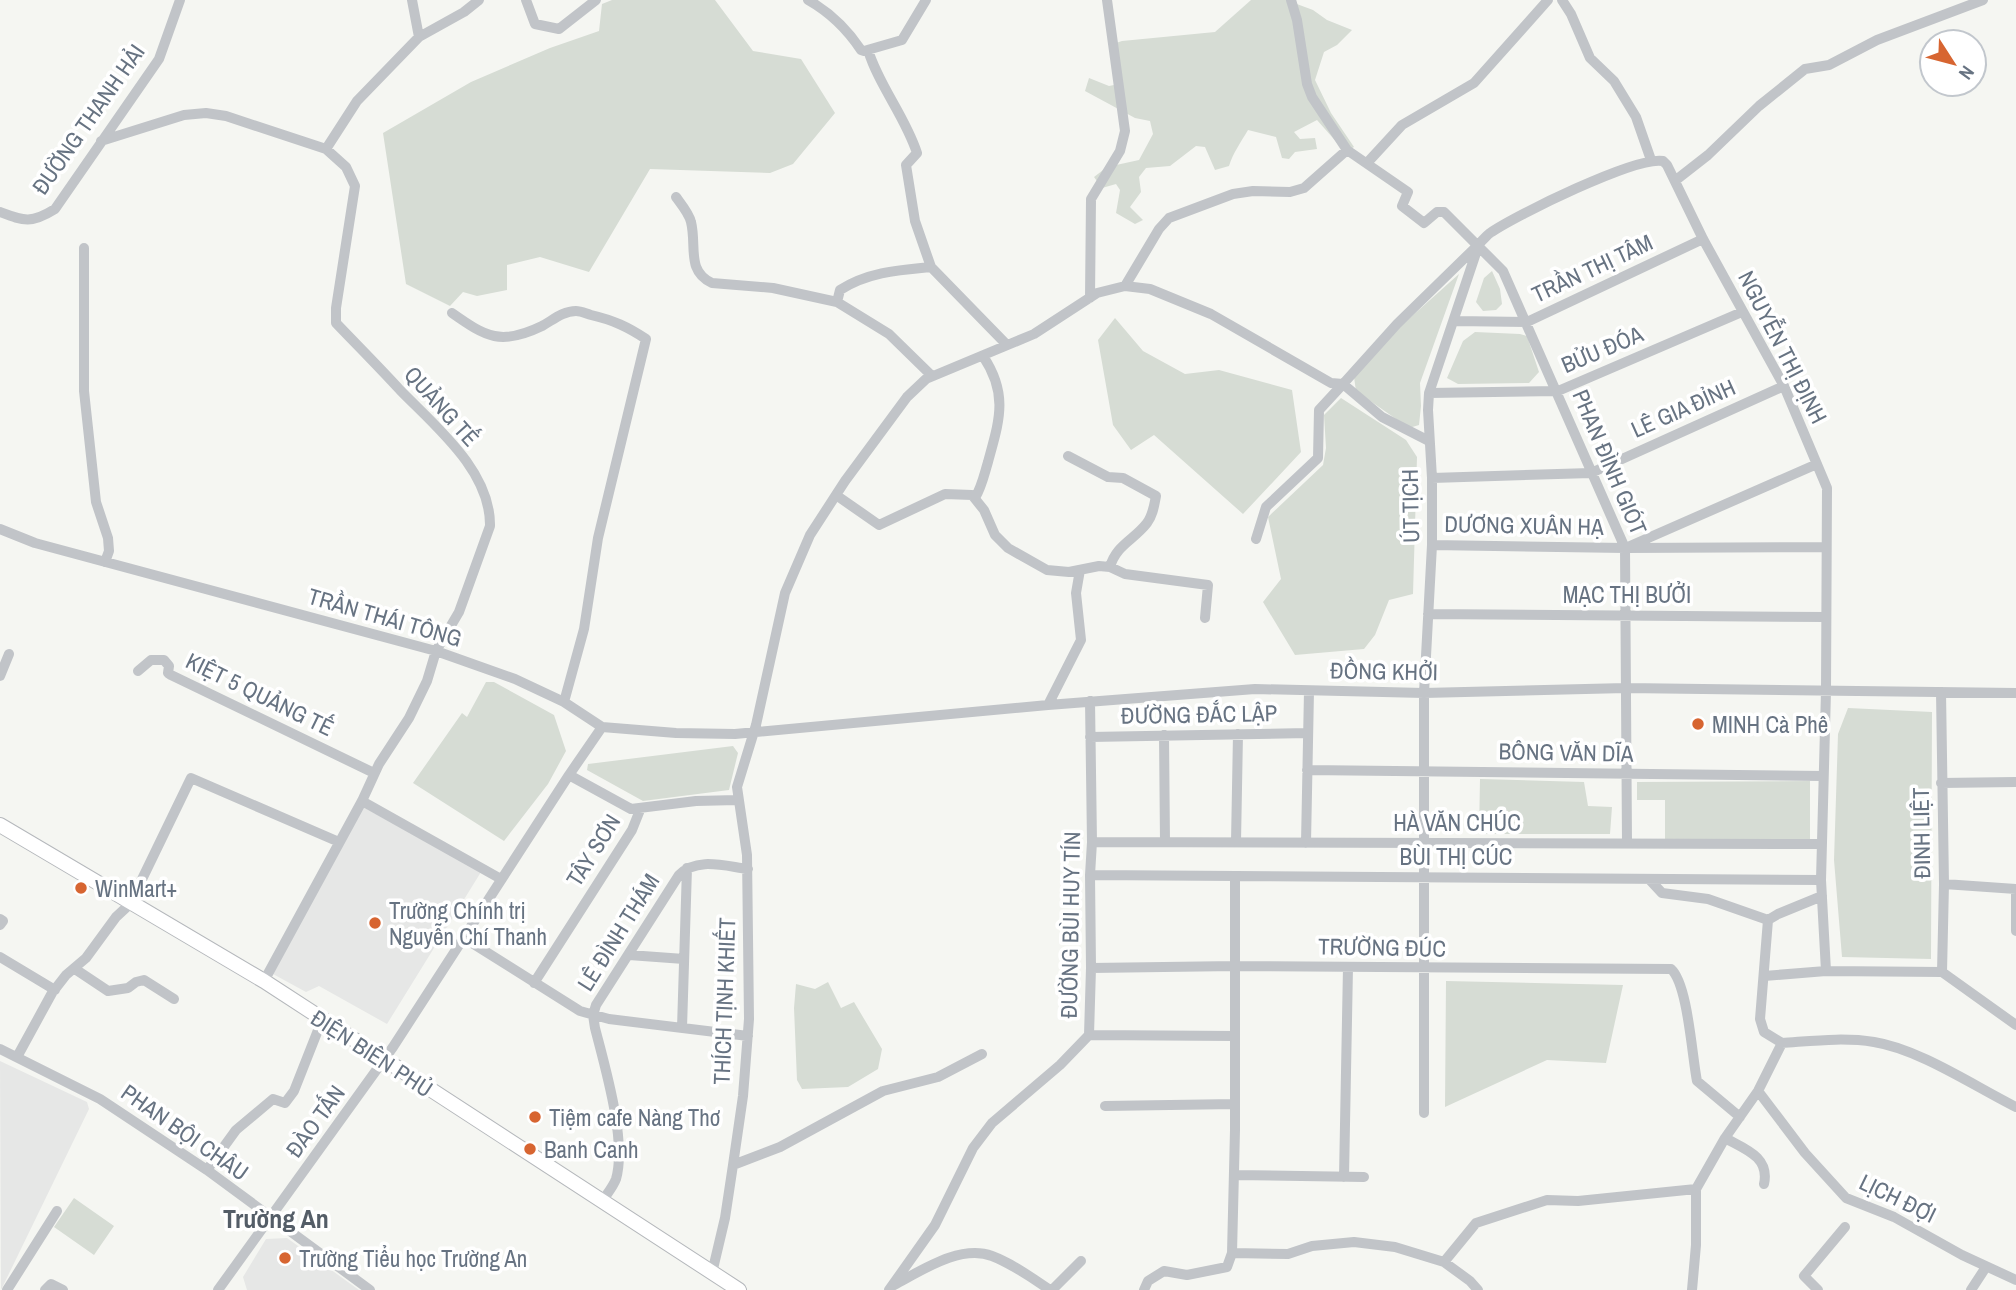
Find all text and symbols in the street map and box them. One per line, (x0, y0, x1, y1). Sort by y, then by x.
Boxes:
north arrow (1918, 28, 1988, 98)
street label: ĐƯỜNG THANH HẢI (25, 38, 151, 200)
text: N (1953, 61, 1981, 85)
street label: TRẦN THỊ TÂM (1527, 226, 1657, 310)
street label: NGUYỄN THỊ ĐỊNH (1731, 265, 1835, 429)
street label: BỬU ĐÓA (1556, 318, 1648, 380)
street label: QUẢNG TẾ (398, 359, 486, 453)
street label: LÊ GIA ĐỈNH (1626, 371, 1740, 445)
street label: PHAN ĐÌNH GIÓT (1565, 385, 1655, 540)
street label: ÚT TỊCH (1394, 469, 1426, 543)
street label: DƯƠNG XUÂN HẠ (1444, 508, 1604, 542)
street label: MẠC THỊ BƯỞI (1563, 579, 1691, 610)
street label: TRẦN THÁI TÔNG (305, 580, 465, 654)
street label: KIỆT 5 QUẢNG TẾ (181, 645, 339, 743)
street label: ĐỒNG KHỞI (1330, 655, 1438, 687)
street label: ĐƯỜNG ĐẮC LẬP (1121, 697, 1277, 731)
place label: MINH Cà Phê (1712, 709, 1828, 740)
marker: MINH Cà Phê (1690, 716, 1706, 732)
street label: BÔNG VĂN DĨA (1498, 735, 1634, 769)
street label: ĐINH LIỆT (1905, 787, 1937, 879)
street label: HÀ VĂN CHÚC (1393, 807, 1521, 838)
street label: TÂY SƠN (559, 808, 627, 892)
street label: ĐƯỜNG BÙI HUY TÍN (1053, 831, 1087, 1019)
street label: BÙI THỊ CÚC (1400, 841, 1512, 872)
street label: LÊ ĐÌNH THÁM (570, 867, 666, 997)
place label: WinMart+ (95, 873, 177, 904)
marker: WinMart+ (73, 880, 89, 896)
place label: Trường Chính trị Nguyễn Chí Thanh (389, 895, 547, 952)
marker: Trường Chính trị Nguyễn Chí Thanh (367, 915, 383, 931)
street label: THÍCH TỊNH KHIẾT (706, 916, 742, 1085)
street label: TRƯỜNG ĐÚC (1318, 930, 1446, 964)
street label: ĐIỆN BIÊN PHỦ (305, 1002, 439, 1104)
street label: PHAN BỘI CHÂU (115, 1077, 255, 1187)
street label: ĐÀO TẤN (278, 1079, 352, 1163)
place label: Tiệm cafe Nàng Thơ (549, 1102, 721, 1133)
marker: Tiệm cafe Nàng Thơ (527, 1109, 543, 1125)
place label: Banh Canh (544, 1134, 638, 1165)
marker: Banh Canh (522, 1141, 538, 1157)
street label: LỊCH ĐỢI (1854, 1166, 1942, 1230)
district label: Trường An (223, 1201, 329, 1236)
place label: Trường Tiểu học Trường An (299, 1243, 527, 1274)
marker: Trường Tiểu học Trường An (277, 1250, 293, 1266)

